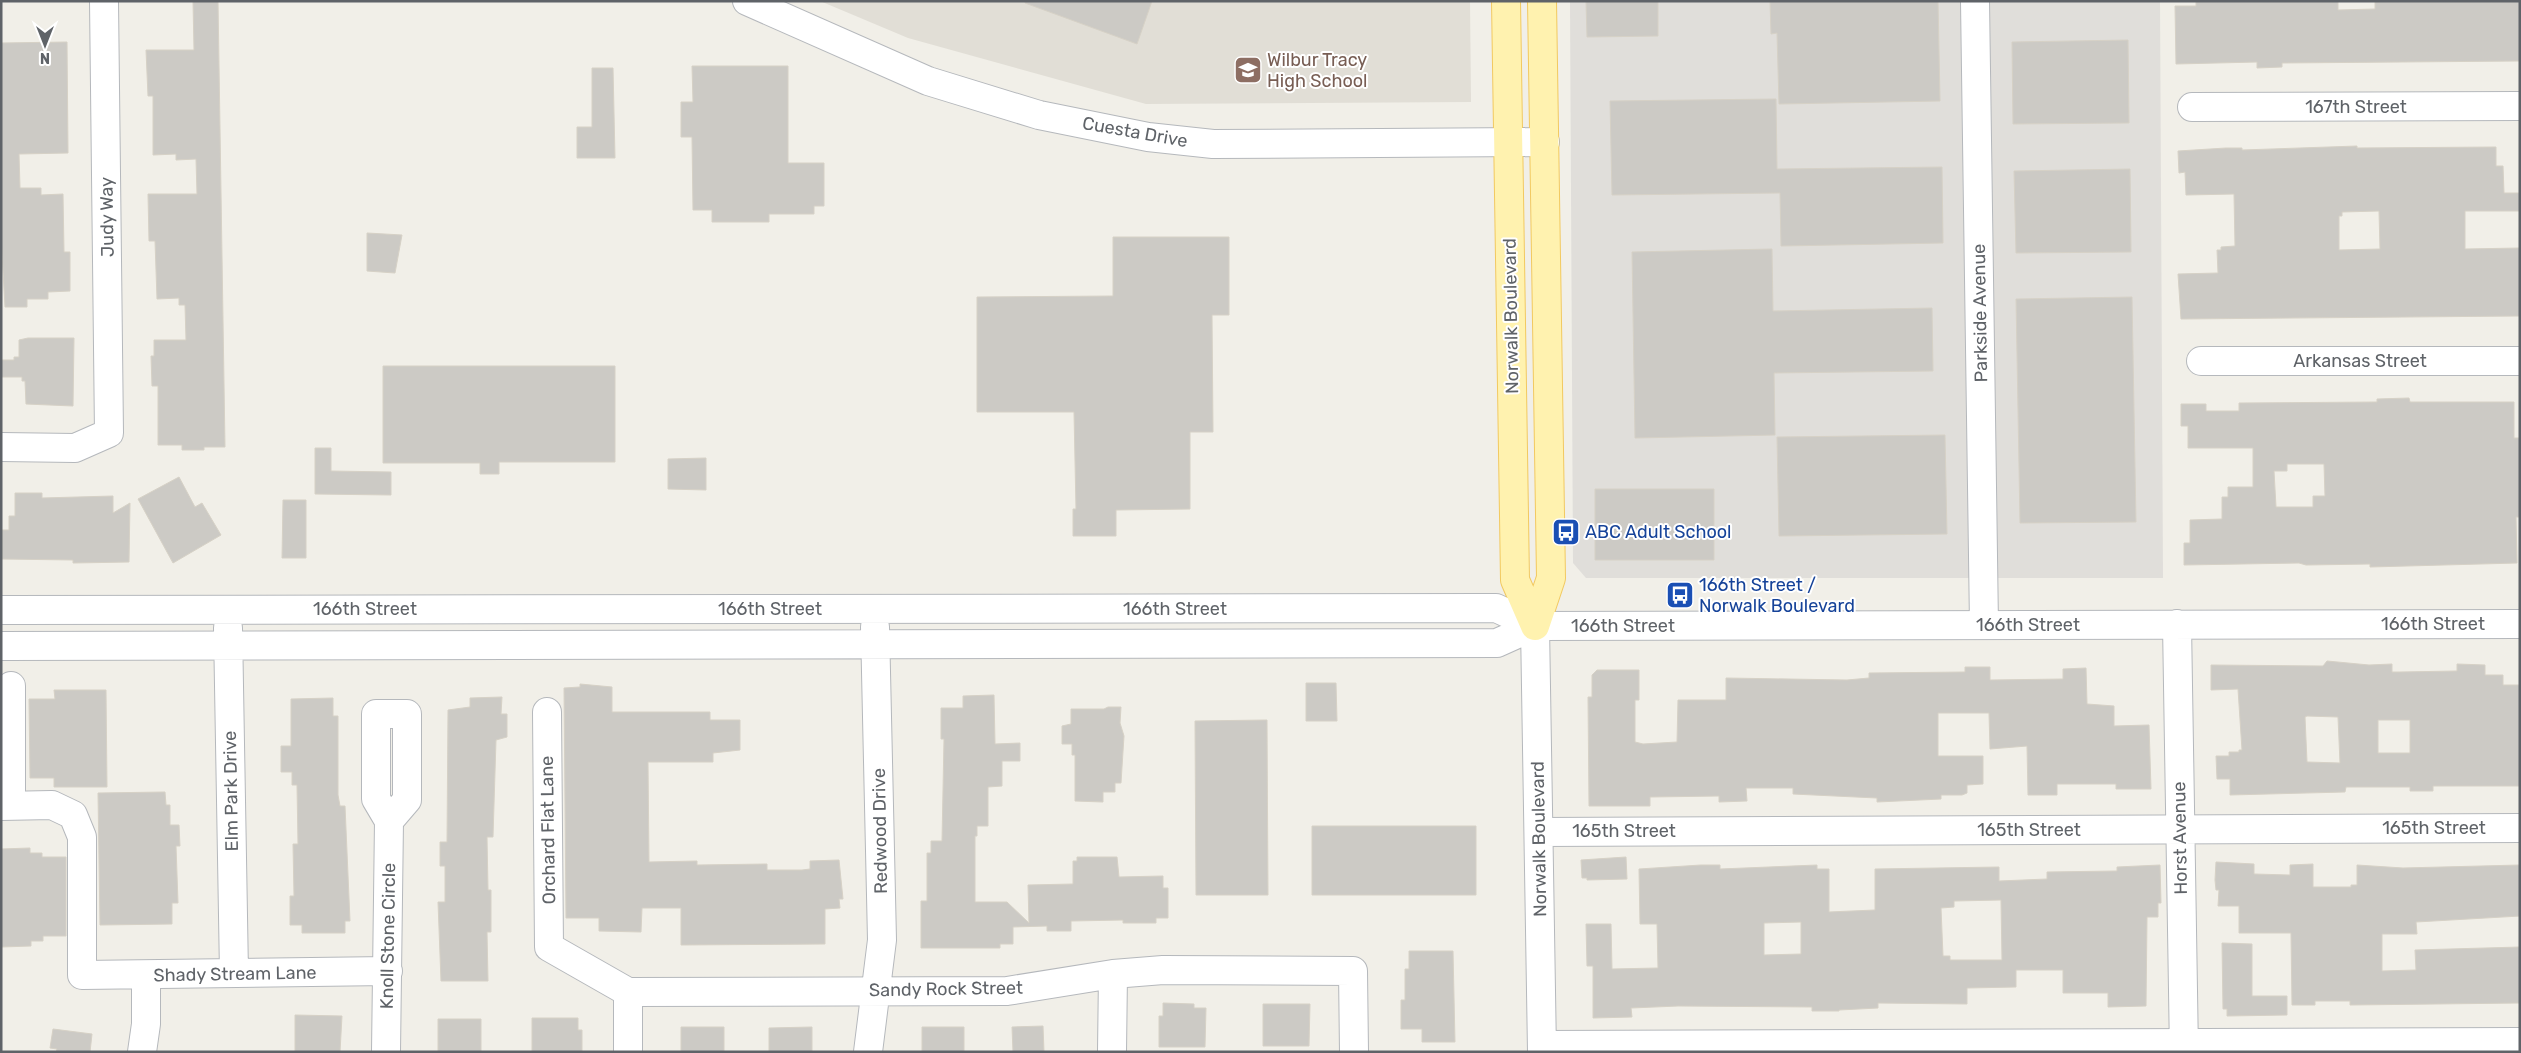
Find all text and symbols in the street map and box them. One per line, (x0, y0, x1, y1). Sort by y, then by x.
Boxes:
north arrow (20, 20, 70, 70)
text: N (40, 49, 50, 66)
place label: Wilbur Tracy High School (1267, 49, 1367, 92)
school or university icon: Wilbur Tracy High School (1233, 55, 1263, 85)
street label: 167th Street (2305, 96, 2407, 118)
street label: Cuesta Drive (1081, 112, 1189, 152)
street label: Judy Way (95, 177, 119, 257)
street label: Norwalk Boulevard (1499, 238, 1523, 394)
street label: Parkside Avenue (1968, 244, 1992, 382)
street label: Arkansas Street (2293, 350, 2427, 372)
bus stop icon: ABC Adult School (1551, 517, 1581, 547)
place label: ABC Adult School (1585, 521, 1731, 543)
place label: 166th Street / Norwalk Boulevard (1699, 574, 1855, 617)
bus stop icon: 166th Street / Norwalk Boulevard (1665, 580, 1695, 610)
street label: 166th Street (313, 598, 417, 620)
street label: 166th Street (718, 598, 822, 620)
street label: 166th Street (1123, 598, 1227, 620)
street label: 166th Street (2381, 613, 2485, 635)
street label: 166th Street (1976, 614, 2080, 636)
street label: 166th Street (1571, 615, 1675, 637)
street label: Elm Park Drive (219, 730, 243, 852)
street label: Orchard Flat Lane (536, 755, 560, 905)
street label: Norwalk Boulevard (1527, 761, 1551, 917)
street label: Redwood Drive (868, 768, 892, 894)
street label: Horst Avenue (2168, 781, 2192, 895)
street label: 165th Street (2382, 817, 2486, 839)
street label: 165th Street (1977, 819, 2081, 841)
street label: 165th Street (1572, 820, 1676, 842)
street label: Knoll Stone Circle (376, 863, 400, 1009)
street label: Shady Stream Lane (153, 962, 317, 986)
street label: Sandy Rock Street (869, 977, 1023, 1001)

